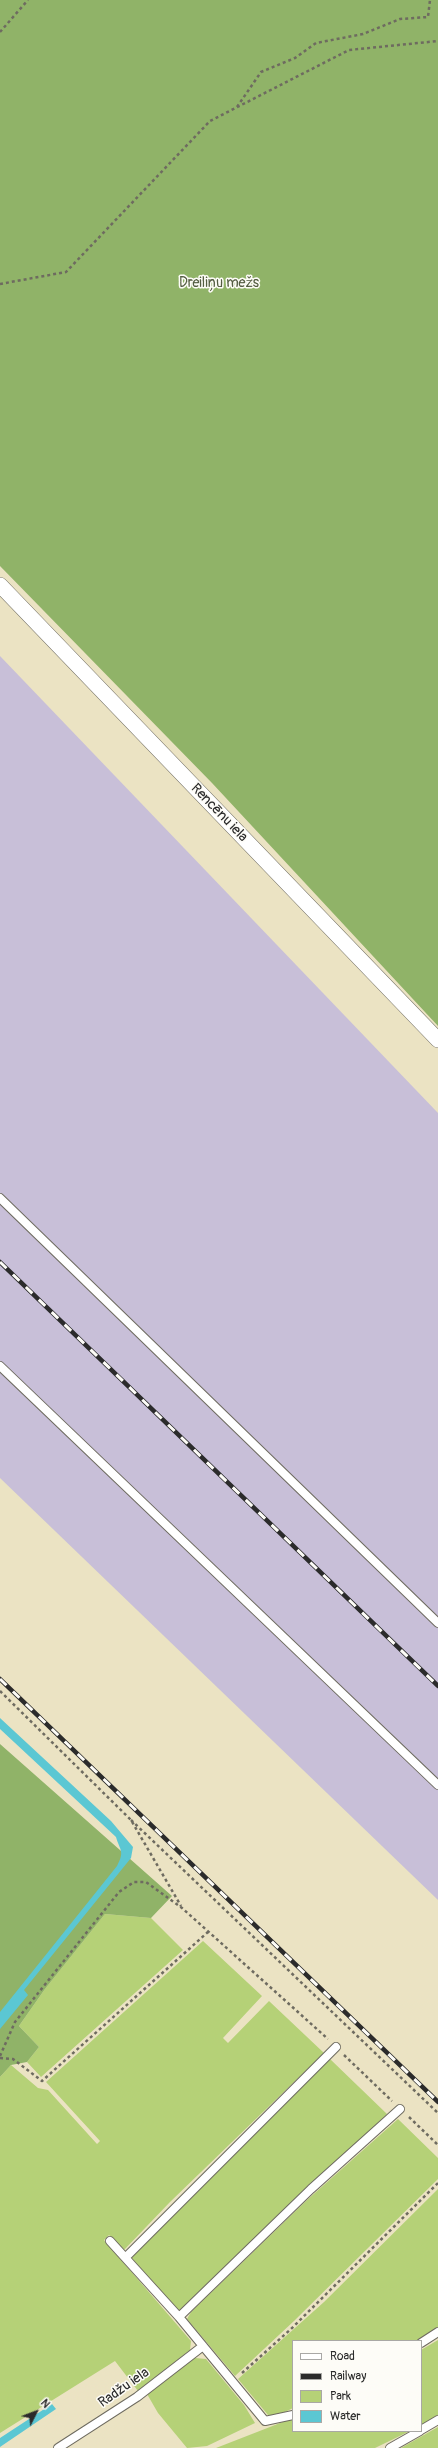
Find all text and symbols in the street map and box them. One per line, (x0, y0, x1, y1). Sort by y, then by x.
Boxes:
park label: Dreiliņu mežs (179, 275, 259, 291)
street label: Rencēnu iela (187, 780, 251, 846)
legend (292, 2340, 422, 2432)
text: Road (330, 2349, 355, 2364)
street label: Radžu iela (95, 2364, 153, 2412)
text: Railway (330, 2369, 366, 2384)
text: Park (330, 2389, 351, 2404)
north arrow (16, 2392, 56, 2432)
text: N (38, 2397, 53, 2411)
text: Water (330, 2409, 361, 2424)

